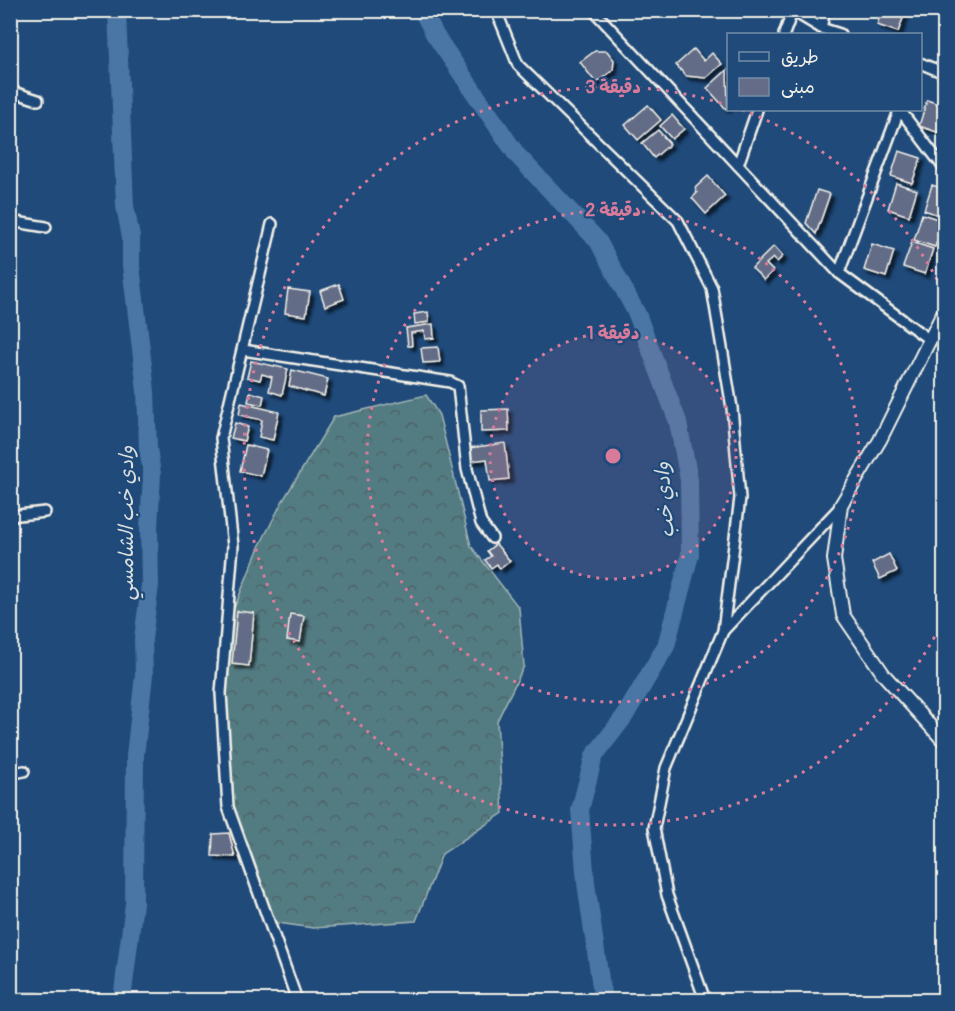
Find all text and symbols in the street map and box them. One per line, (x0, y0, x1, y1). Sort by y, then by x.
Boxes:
legend (727, 33, 922, 111)
text: طريق (781, 46, 819, 69)
text: 3 دقيقة (585, 76, 641, 99)
text: مبنى (781, 76, 815, 99)
text: 2 دقيقة (585, 199, 641, 222)
text: 1 دقيقة (587, 322, 639, 345)
water label: وادي خب الشامسي (114, 445, 144, 600)
centre of rings (603, 446, 623, 466)
water label: وادي خب (649, 460, 682, 539)

